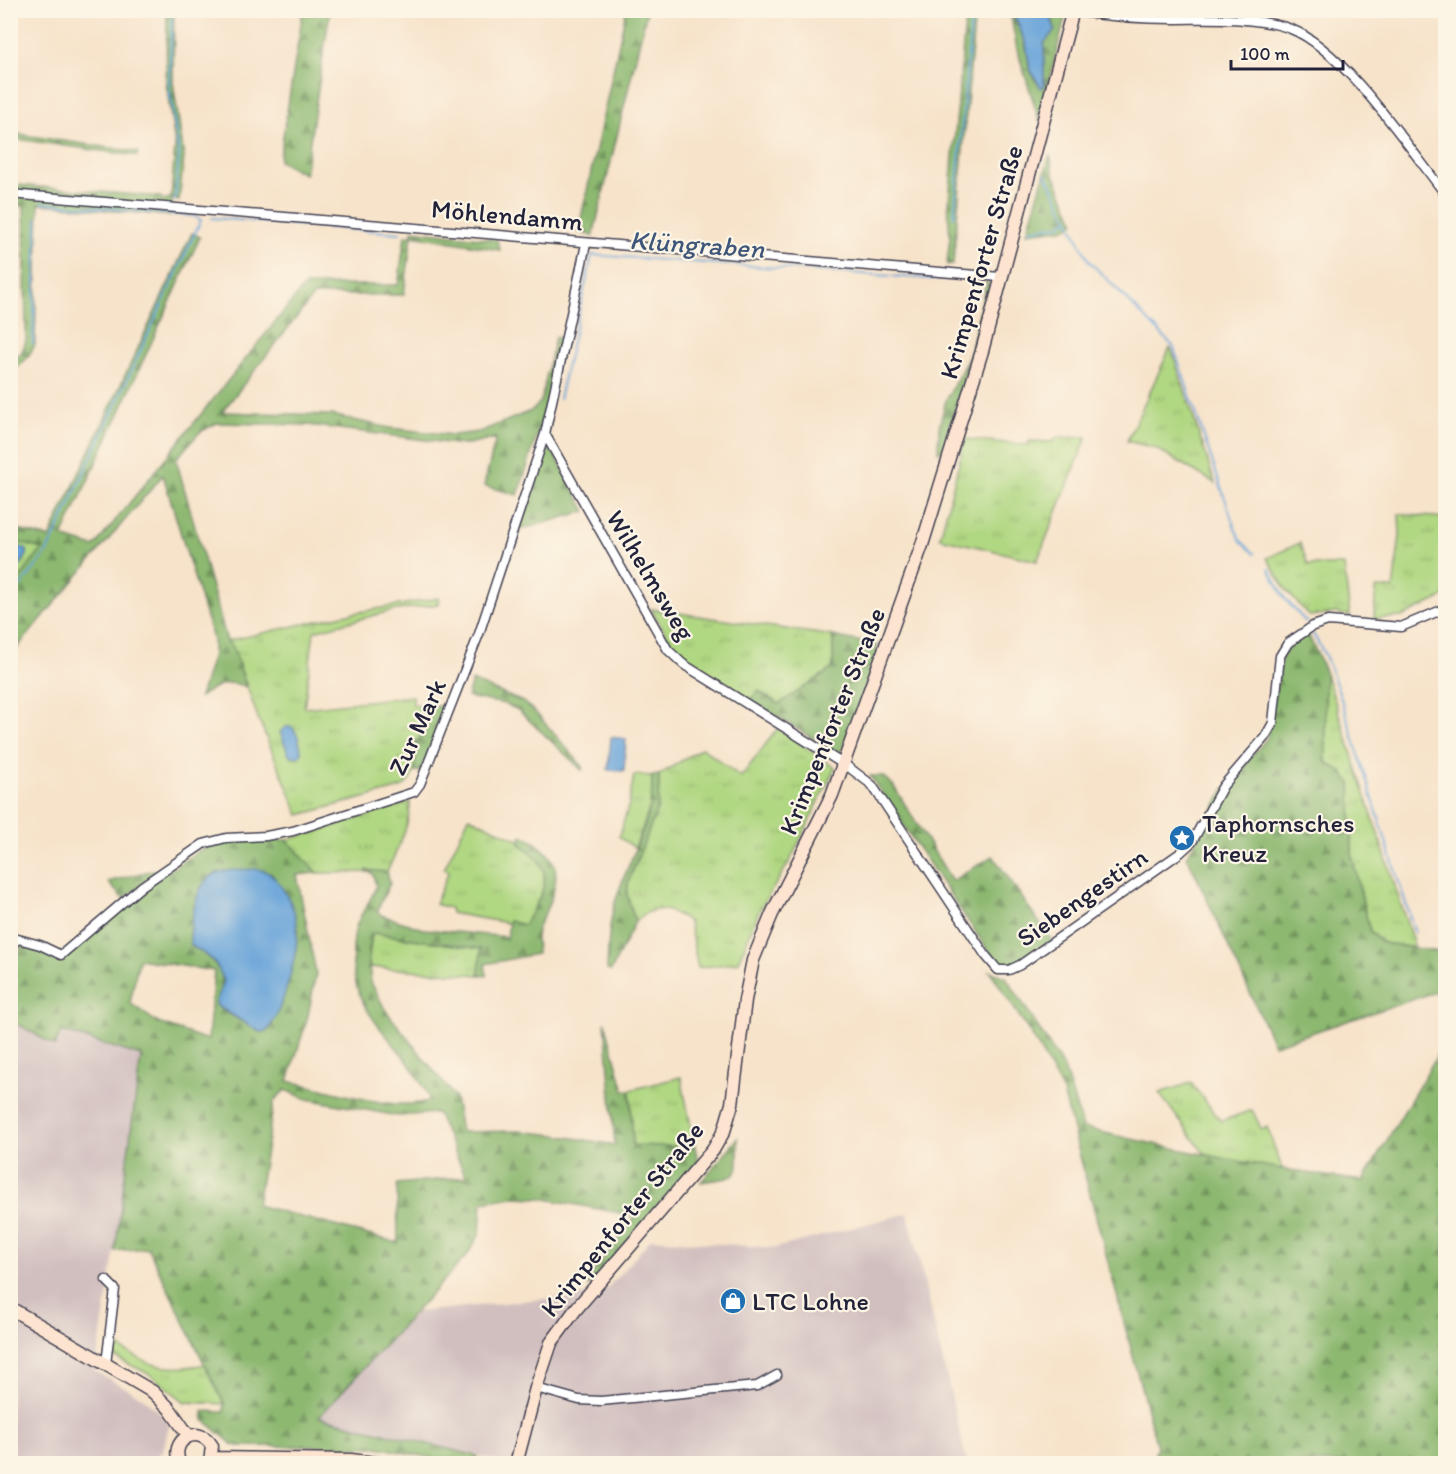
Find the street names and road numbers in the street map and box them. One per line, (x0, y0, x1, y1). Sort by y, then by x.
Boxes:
street label: Krimpenforter Straße (932, 141, 1030, 383)
street label: Möhlendamm (430, 192, 584, 238)
street label: Wilhelmsweg (600, 504, 703, 646)
street label: Krimpenforter Straße (772, 603, 892, 839)
street label: Zur Mark (381, 673, 453, 780)
street label: Siebengestirn (1010, 840, 1154, 954)
street label: Krimpenforter Straße (533, 1115, 711, 1323)

